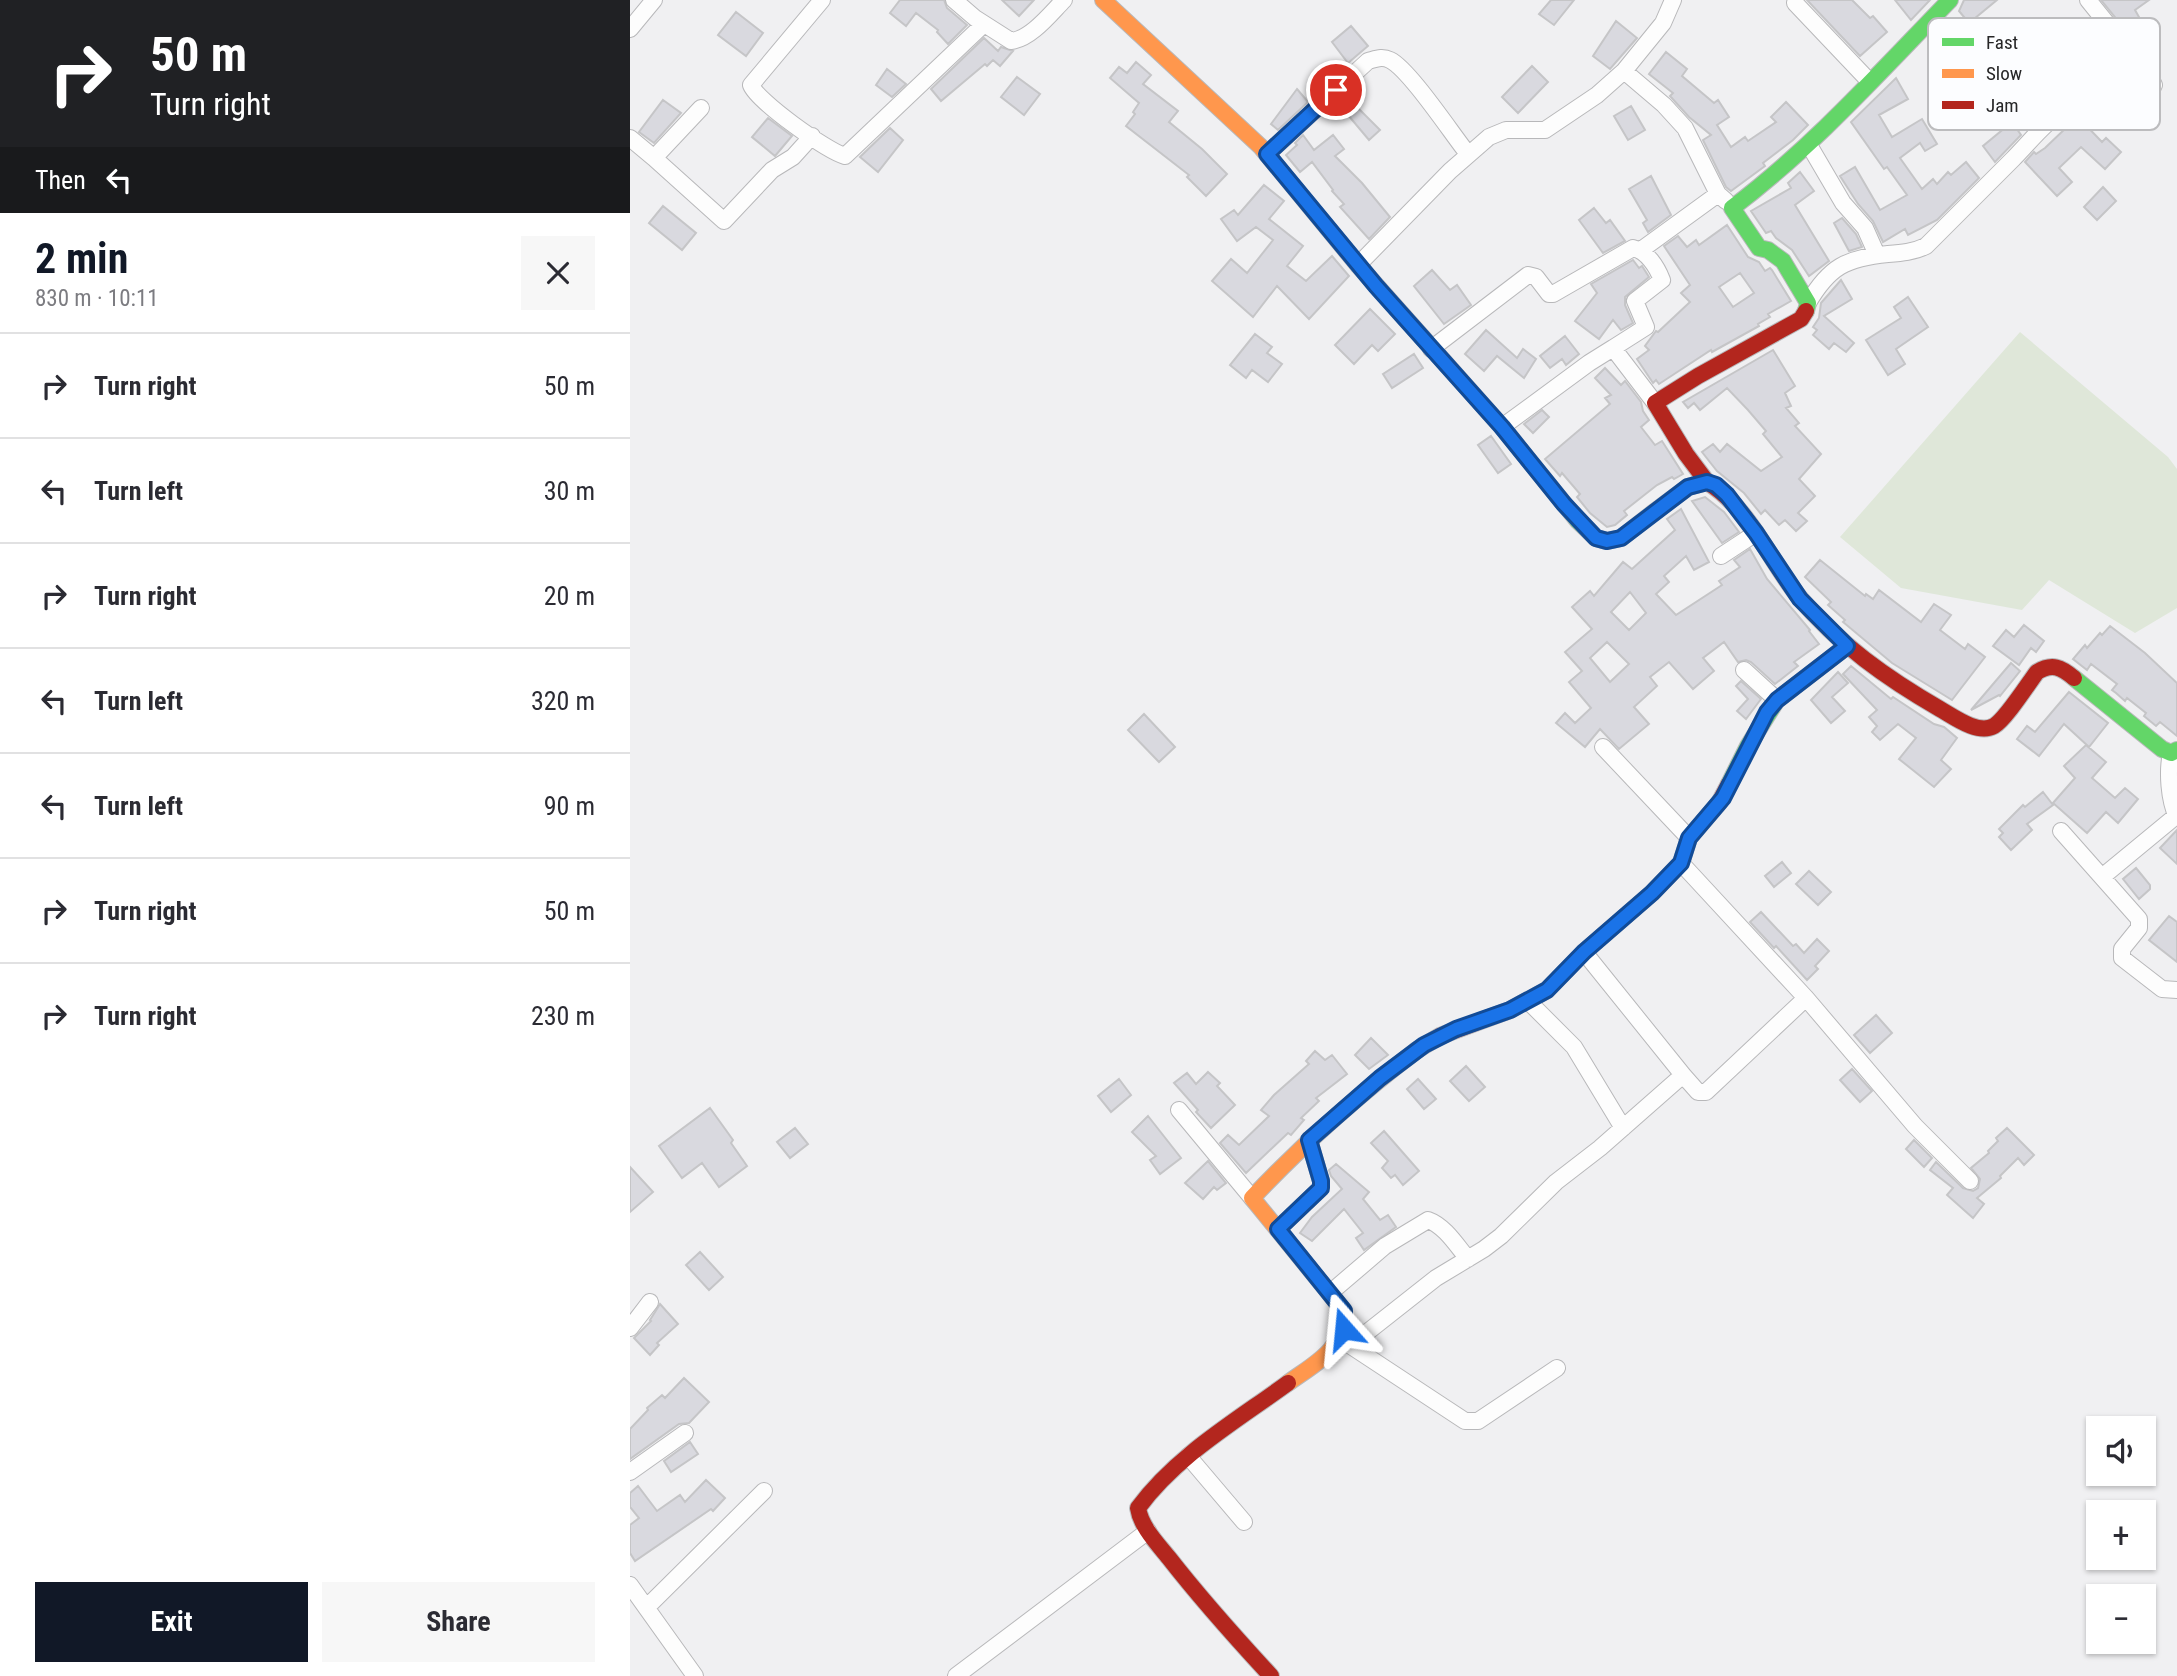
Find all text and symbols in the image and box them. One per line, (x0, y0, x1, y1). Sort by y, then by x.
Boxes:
legend (1928, 18, 2160, 130)
text: 50 m (150, 26, 247, 83)
icon: right (35, 28, 126, 119)
text: Fast (1986, 31, 2018, 54)
pin (1306, 60, 1366, 120)
text: Slow (1986, 62, 2022, 85)
icon: arrive (1317, 71, 1355, 109)
text: Turn right (150, 85, 271, 123)
text: Jam (1986, 94, 2019, 117)
icon: left (100, 161, 138, 199)
text: Then (35, 165, 86, 195)
text: 2 min (35, 234, 128, 283)
button: close (521, 236, 595, 310)
text: 830 m · 10:11 (35, 285, 159, 312)
icon: right (35, 367, 73, 405)
text: Turn right (94, 371, 196, 401)
text: 50 m (544, 371, 595, 401)
icon: left (35, 472, 73, 510)
text: Turn left (94, 476, 183, 506)
text: 30 m (544, 476, 595, 506)
icon: right (35, 577, 73, 615)
text: Turn right (94, 581, 196, 611)
text: 20 m (544, 581, 595, 611)
icon: left (35, 682, 73, 720)
text: Turn left (94, 686, 183, 716)
text: 320 m (531, 686, 595, 716)
icon: left (35, 787, 73, 825)
text: Turn left (94, 791, 183, 821)
text: 90 m (544, 791, 595, 821)
icon: right (35, 892, 73, 930)
text: Turn right (94, 896, 196, 926)
text: 50 m (544, 896, 595, 926)
icon: right (35, 997, 73, 1035)
text: Turn right (94, 1001, 196, 1031)
text: 230 m (531, 1001, 595, 1031)
position arrow (1307, 1292, 1381, 1366)
map controls (2086, 1416, 2156, 1654)
button: sound (2086, 1416, 2156, 1486)
button: + (2086, 1500, 2156, 1570)
button: Exit (35, 1582, 308, 1662)
button: Share (322, 1582, 595, 1662)
button: − (2086, 1584, 2156, 1654)

